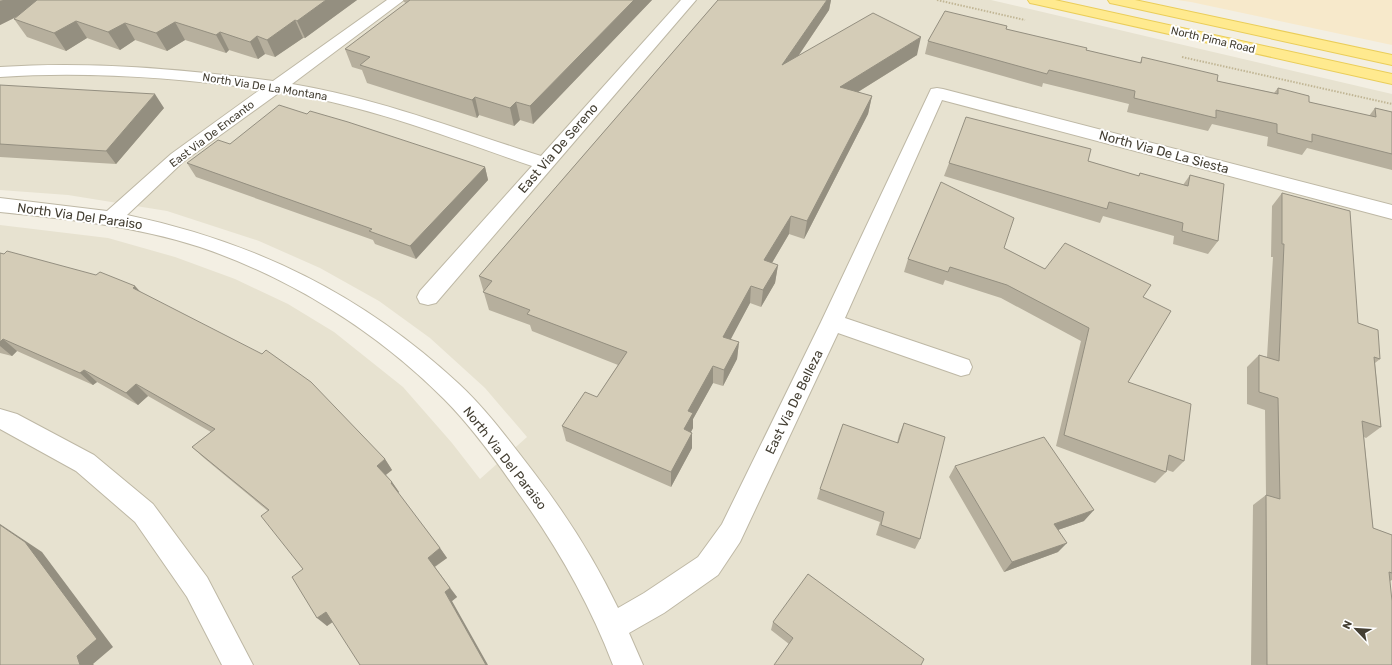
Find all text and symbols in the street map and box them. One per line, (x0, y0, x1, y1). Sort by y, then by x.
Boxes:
street label: North Pima Road (1170, 24, 1256, 56)
street label: North Via De La Montana (202, 71, 328, 103)
street label: East Via De Encanto (167, 98, 257, 170)
street label: East Via De Sereno (515, 100, 601, 196)
street label: North Via De La Siesta (1097, 127, 1231, 177)
street label: North Via Del Paraiso (16, 200, 144, 232)
street label: East Via De Belleza (762, 347, 826, 457)
street label: North Via Del Paraiso (460, 404, 550, 512)
north arrow (1336, 609, 1376, 649)
text: N (1340, 619, 1355, 631)

